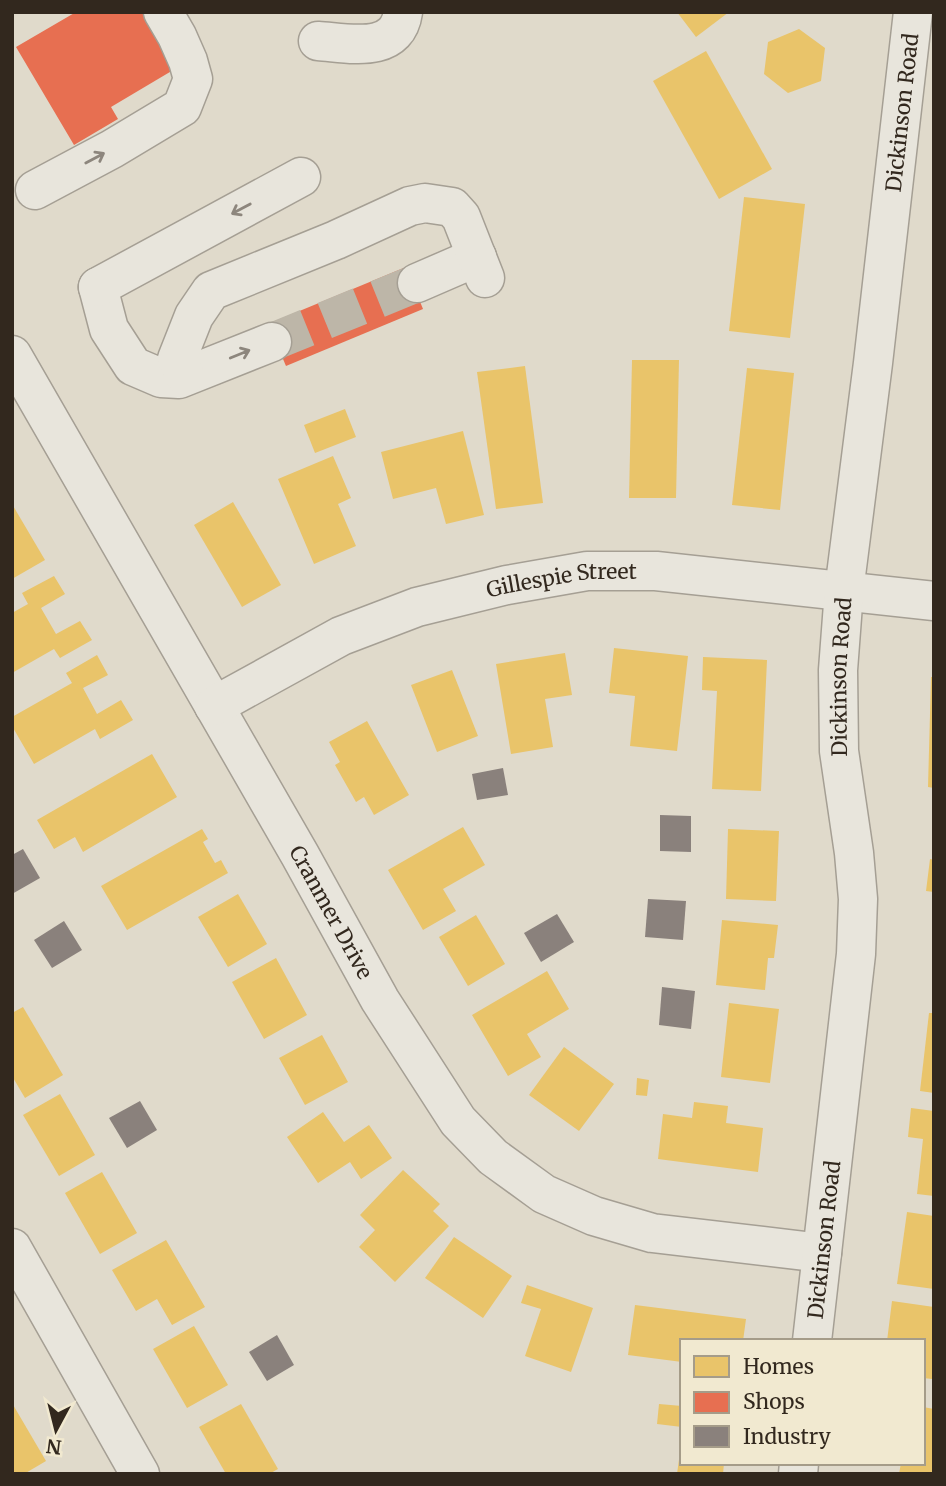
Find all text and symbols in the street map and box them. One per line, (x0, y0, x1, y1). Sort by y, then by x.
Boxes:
street label: Dickinson Road (879, 31, 924, 193)
one-way arrow (84, 151, 105, 164)
one-way arrow (232, 202, 252, 216)
one-way arrow (229, 347, 250, 360)
street label: Gillespie Street (484, 557, 637, 603)
street label: Dickinson Road (824, 596, 857, 757)
street label: Cranmer Drive (284, 840, 379, 984)
street label: Dickinson Road (801, 1159, 846, 1320)
legend (680, 1339, 925, 1465)
text: Homes (743, 1353, 814, 1380)
text: Shops (743, 1388, 805, 1415)
north arrow (21, 1395, 91, 1465)
text: Industry (743, 1423, 832, 1450)
text: N (45, 1434, 63, 1460)

